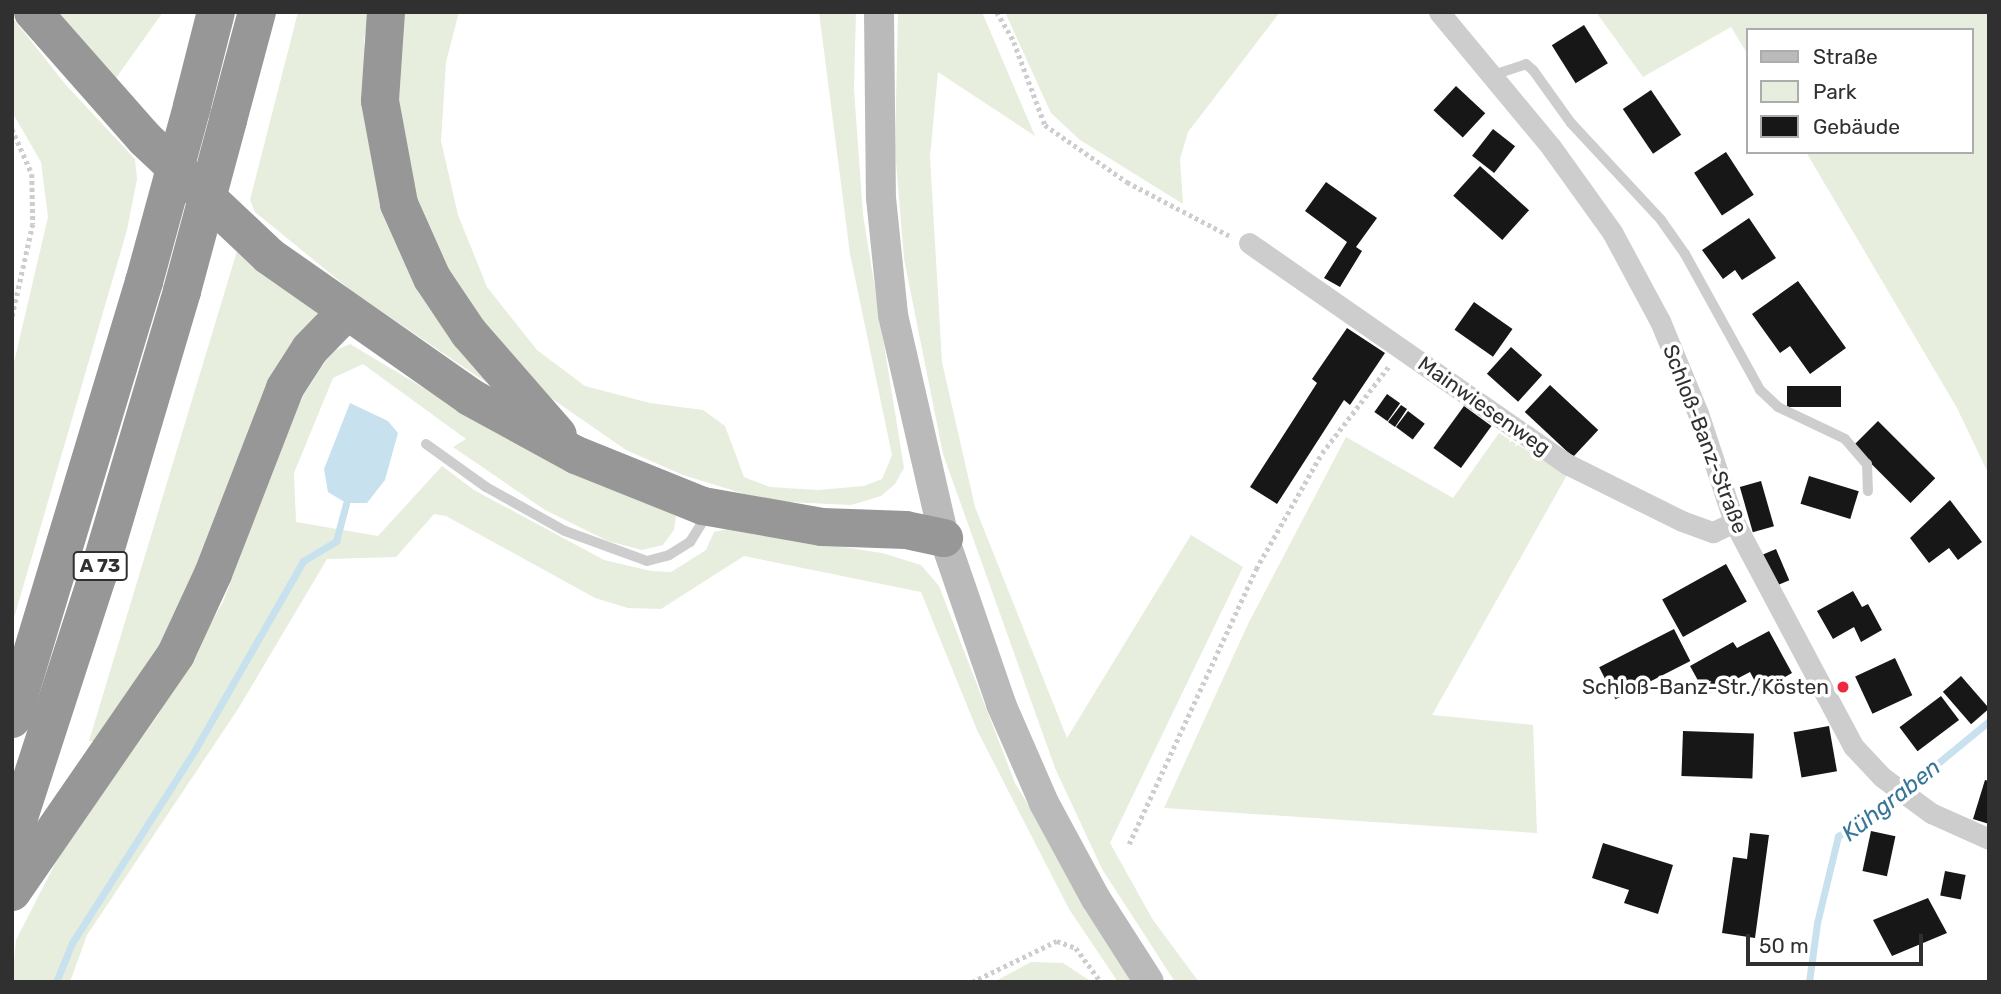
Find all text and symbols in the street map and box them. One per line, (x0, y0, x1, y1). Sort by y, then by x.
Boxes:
legend (1745, 28, 1973, 154)
text: Straße (1813, 44, 1878, 69)
text: Park (1813, 79, 1857, 104)
text: Gebäude (1813, 114, 1900, 139)
street label: Schloß-Banz-Straße (1657, 341, 1753, 537)
street label: Mainwiesenweg (1413, 351, 1555, 461)
road number: A 73 (72, 551, 128, 582)
place label: Schloß-Banz-Str./Kösten (1582, 674, 1829, 700)
marker: Schloß-Banz-Str./Kösten (1835, 679, 1851, 695)
water label: Kühgraben (1836, 753, 1946, 847)
scale bar (1749, 920, 1926, 964)
text: 50 m (1759, 933, 1809, 958)

